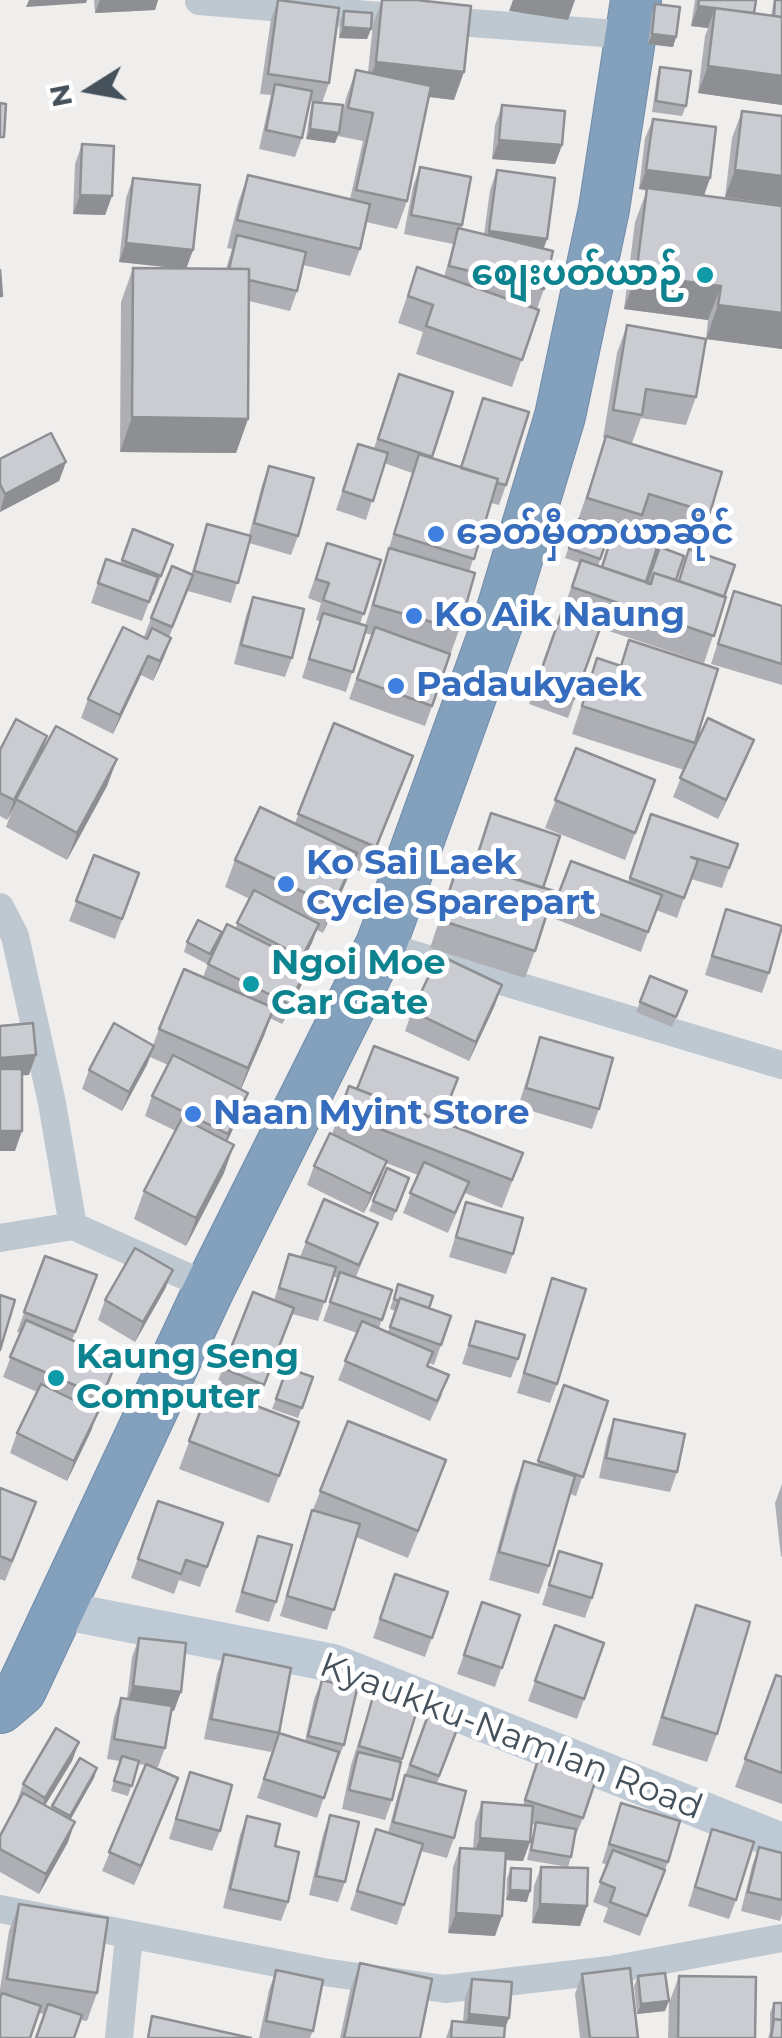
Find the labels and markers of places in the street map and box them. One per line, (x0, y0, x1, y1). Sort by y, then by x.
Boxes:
place label: စျေးပတ်ယာဉ် (471, 254, 685, 296)
marker: စျေးပတ်ယာဉ် (694, 264, 716, 286)
place label: ခေတ်မှီတာယာဆိုင် (456, 513, 734, 555)
marker: ခေတ်မှီတာယာဆိုင် (425, 523, 447, 545)
place label: Ko Aik Naung (434, 595, 685, 637)
marker: Ko Aik Naung (403, 605, 425, 627)
place label: Padaukyaek (416, 665, 642, 707)
marker: Padaukyaek (385, 675, 407, 697)
place label: Ko Sai Laek Cycle Sparepart (306, 843, 596, 925)
marker: Ko Sai Laek Cycle Sparepart (275, 873, 297, 895)
place label: Ngoi Moe Car Gate (271, 943, 446, 1025)
marker: Ngoi Moe Car Gate (240, 973, 262, 995)
place label: Naan Myint Store (213, 1093, 530, 1135)
marker: Naan Myint Store (182, 1103, 204, 1125)
place label: Kaung Seng Computer (76, 1337, 299, 1419)
marker: Kaung Seng Computer (45, 1367, 67, 1389)

